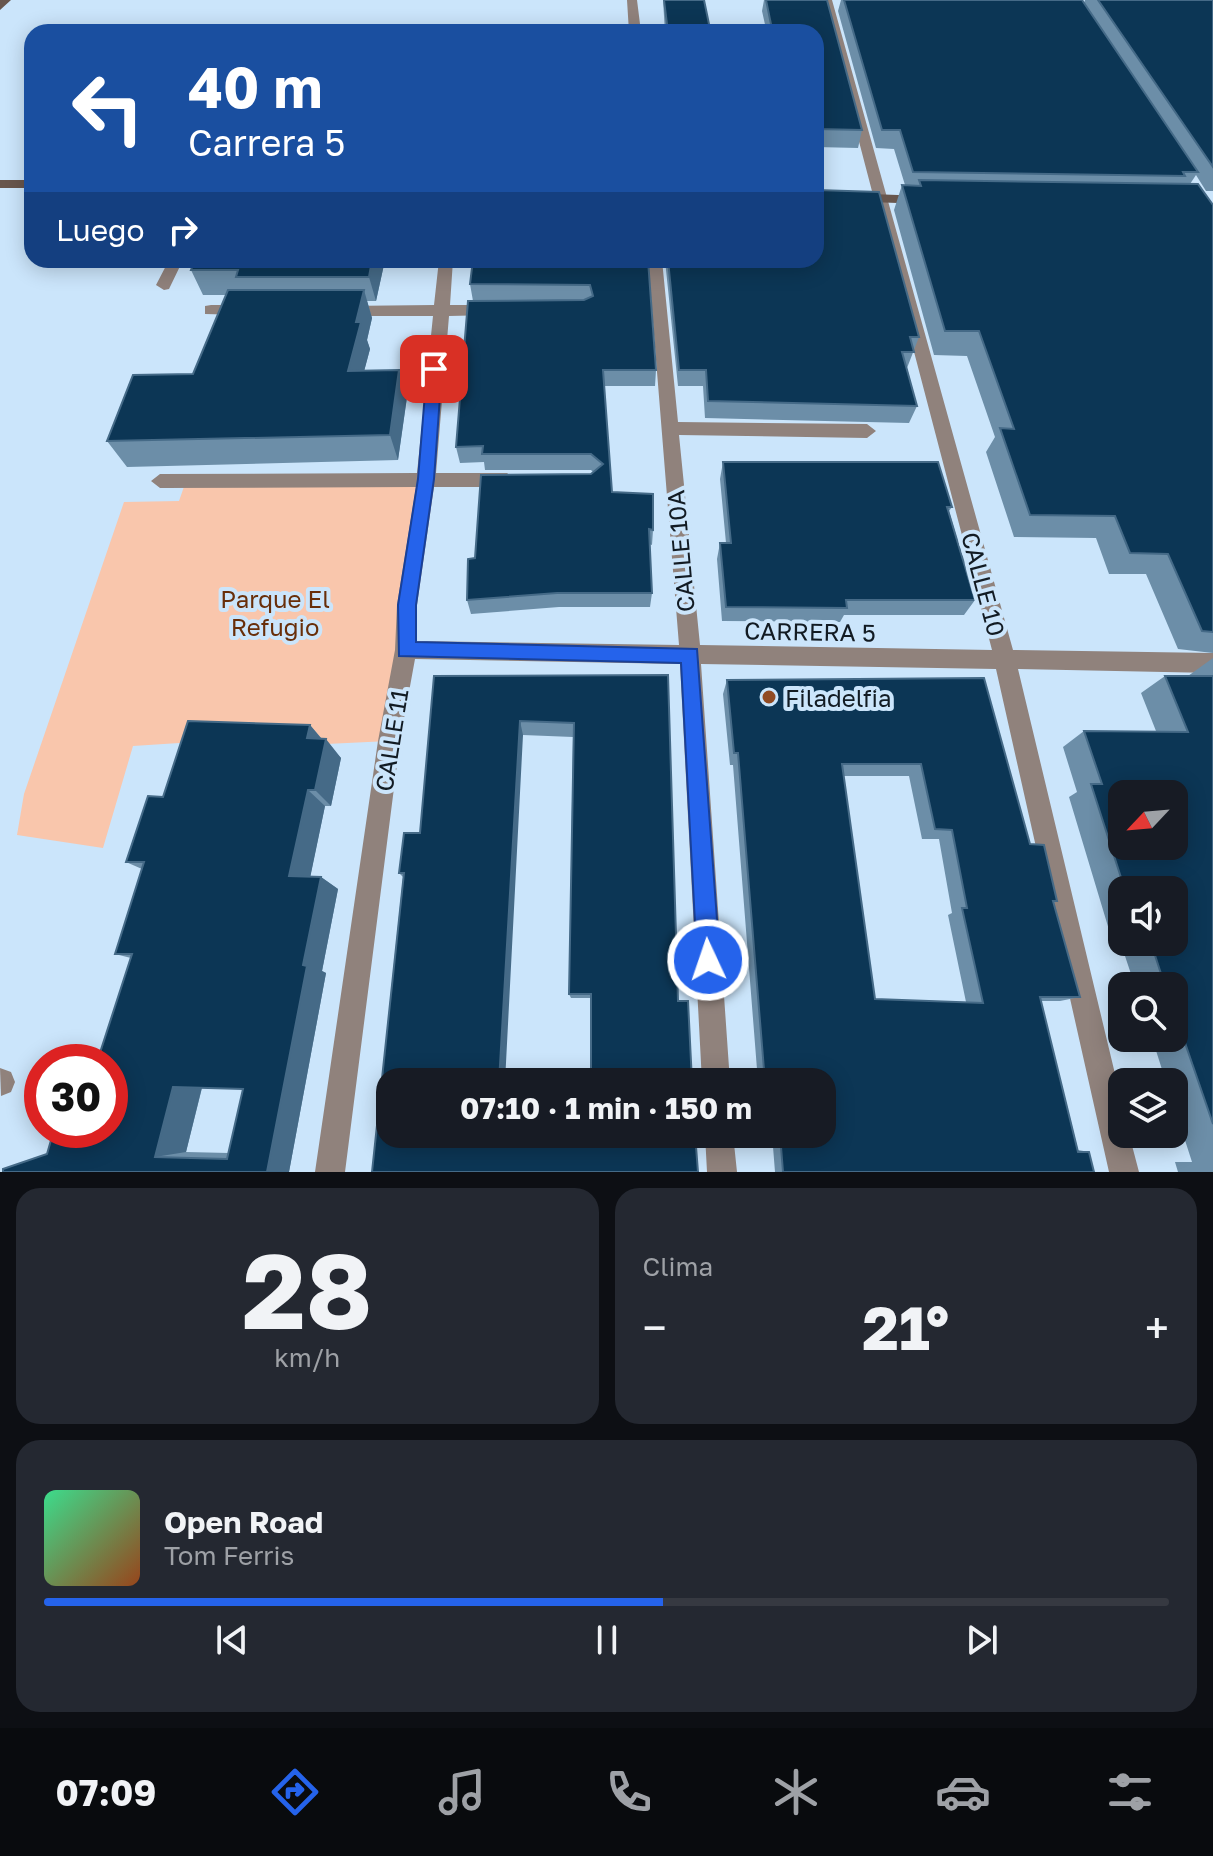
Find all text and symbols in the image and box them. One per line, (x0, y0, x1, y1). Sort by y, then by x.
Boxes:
text: 40 m (188, 53, 322, 120)
icon: left (56, 56, 160, 160)
text: Carrera 5 (188, 121, 345, 164)
icon: right (161, 208, 205, 252)
text: Luego (56, 212, 145, 248)
pin (400, 335, 468, 403)
icon: arrive (412, 347, 456, 391)
street label: CALLE 10A (660, 489, 700, 613)
street label: CALLE 10 (956, 529, 1012, 639)
park label: Parque El Refugio (220, 584, 330, 641)
street label: CARRERA 5 (744, 615, 876, 647)
place label: Filadelfia (785, 683, 892, 712)
street label: CALLE 11 (369, 687, 413, 793)
marker: Filadelfia (760, 688, 778, 706)
north arrow (1108, 780, 1188, 860)
map controls (1108, 780, 1188, 1148)
button: sound (1108, 876, 1188, 956)
position arrow (666, 918, 750, 1002)
button: search (1108, 972, 1188, 1052)
speed limit sign: 30 (24, 1044, 128, 1148)
button: layers (1108, 1068, 1188, 1148)
text: 07:10 · 1 min · 150 m (460, 1090, 752, 1126)
text: 28 (242, 1227, 372, 1352)
text: Clima (643, 1251, 713, 1282)
text: 21° (862, 1291, 949, 1363)
text: − (643, 1301, 667, 1354)
text: + (1145, 1301, 1169, 1354)
text: km/h (274, 1342, 340, 1373)
text: Open Road (164, 1504, 323, 1540)
text: Tom Ferris (164, 1540, 294, 1571)
icon: previous (210, 1618, 254, 1662)
icon: pause (585, 1618, 629, 1662)
icon: next (960, 1618, 1004, 1662)
icon: directions (267, 1764, 323, 1820)
icon: music (434, 1764, 490, 1820)
icon: phone (601, 1764, 657, 1820)
icon: climate (768, 1764, 824, 1820)
icon: car (935, 1764, 991, 1820)
icon: filters (1102, 1764, 1158, 1820)
text: 07:09 (55, 1771, 156, 1814)

